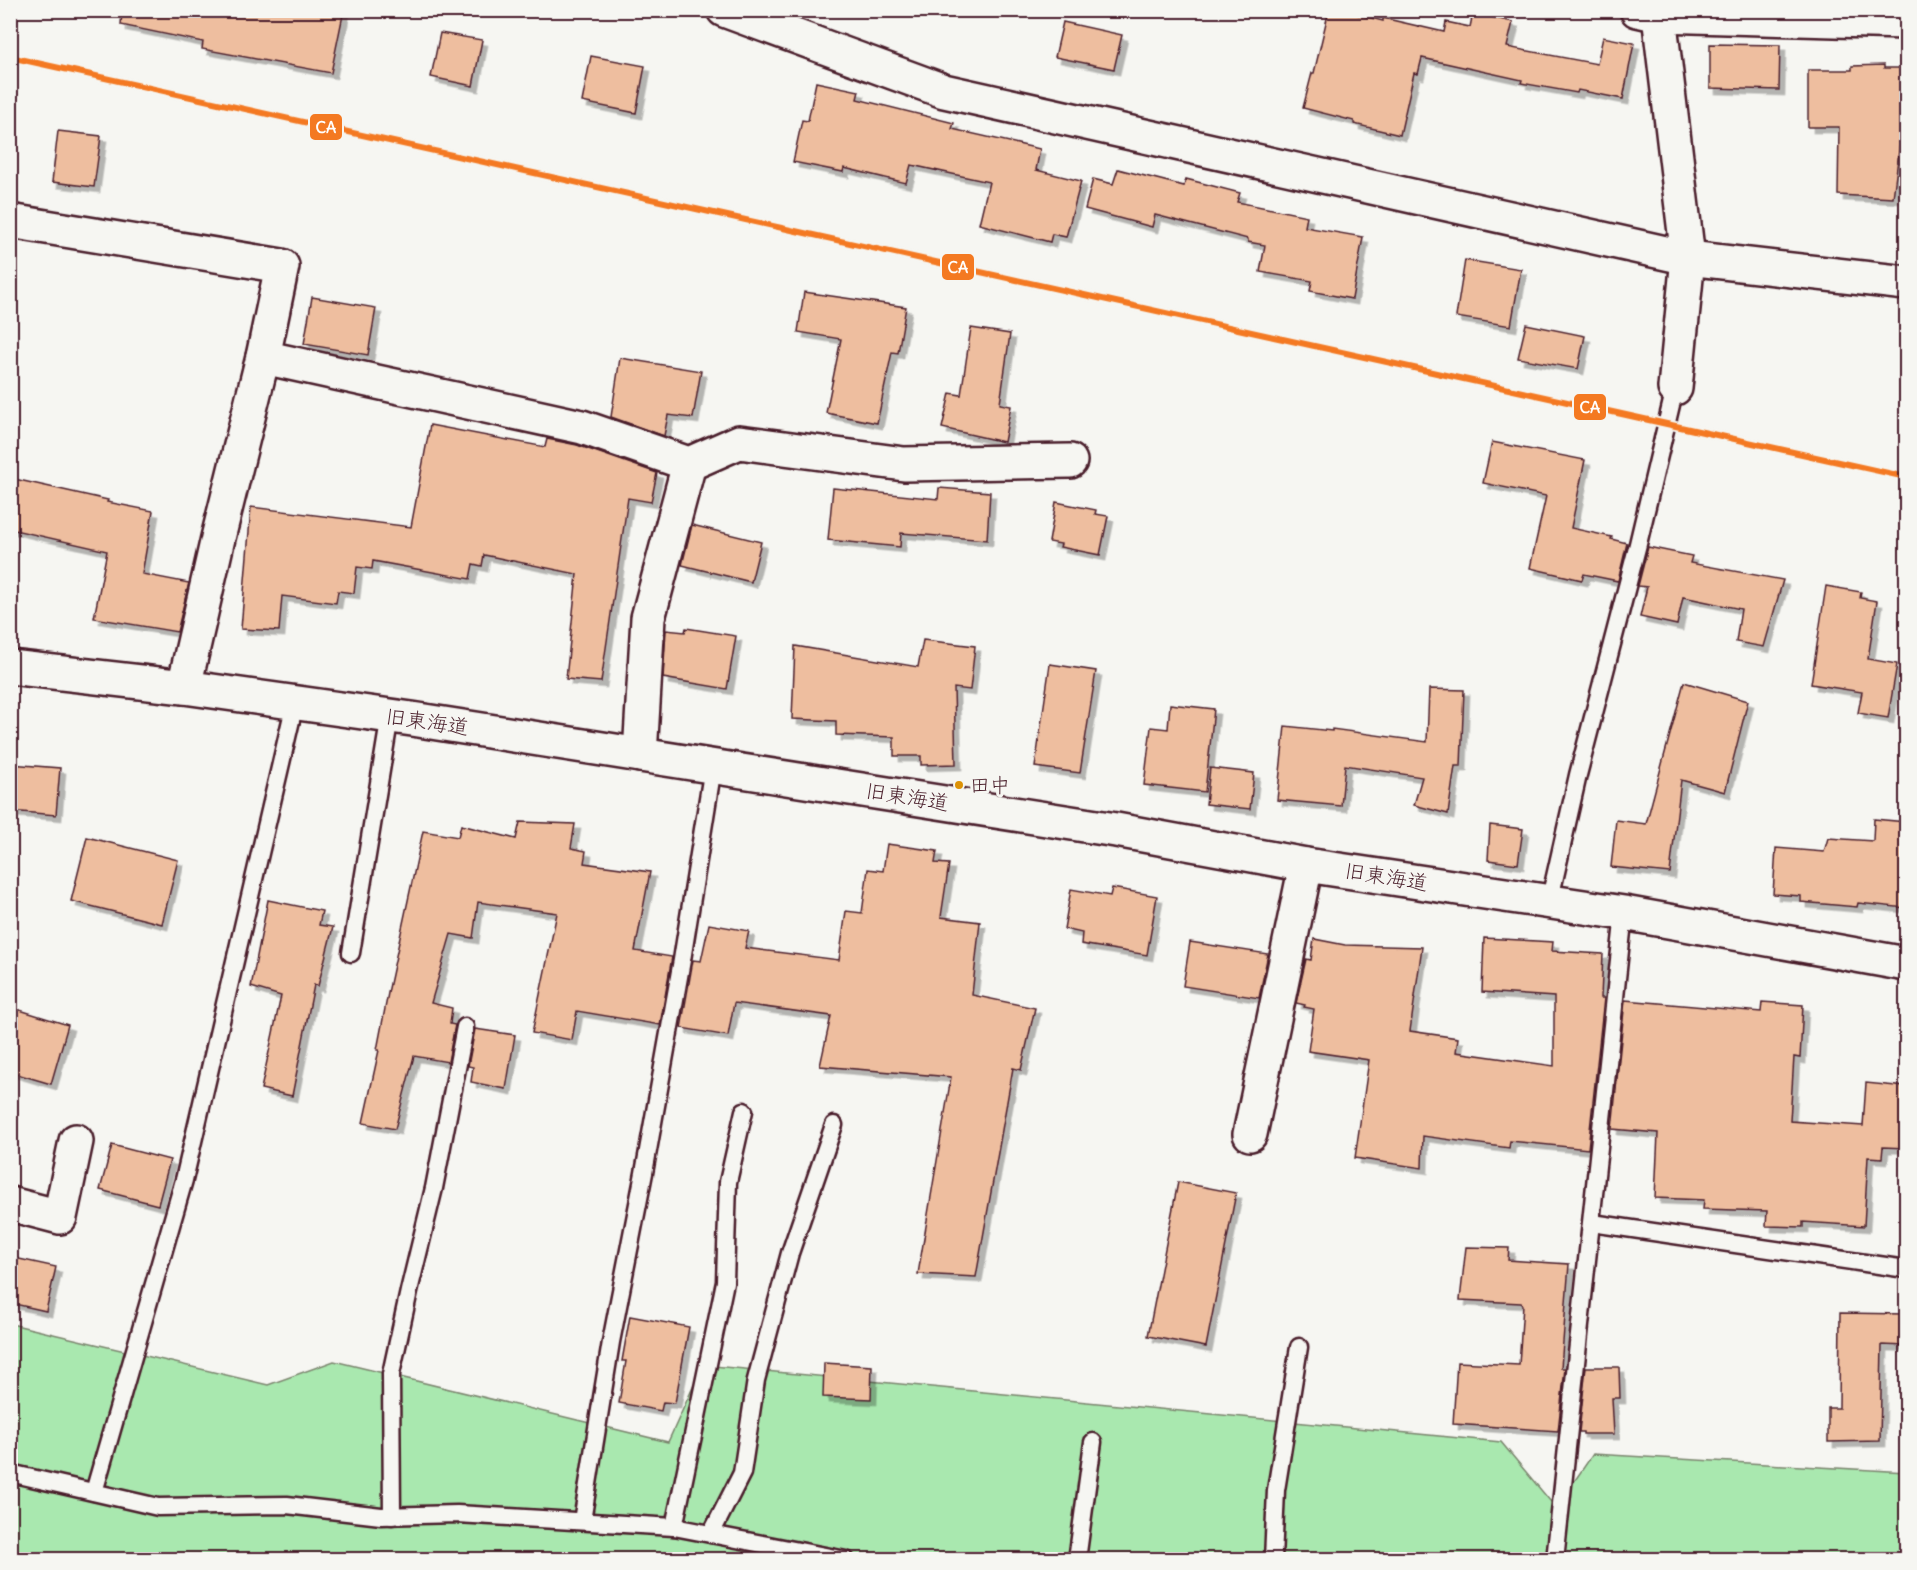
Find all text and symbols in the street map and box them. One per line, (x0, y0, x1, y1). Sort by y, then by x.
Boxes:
line badge: CA (309, 113, 343, 141)
text: CA (316, 117, 336, 137)
line badge: CA (941, 253, 975, 281)
text: CA (948, 257, 968, 277)
line badge: CA (1573, 393, 1607, 421)
text: CA (1580, 397, 1600, 417)
street label: 旧東海道 (384, 702, 471, 741)
place label: 田中 (970, 772, 1010, 797)
street label: 旧東海道 (863, 777, 951, 816)
marker: 田中 (953, 779, 965, 791)
street label: 旧東海道 (1342, 857, 1430, 896)

